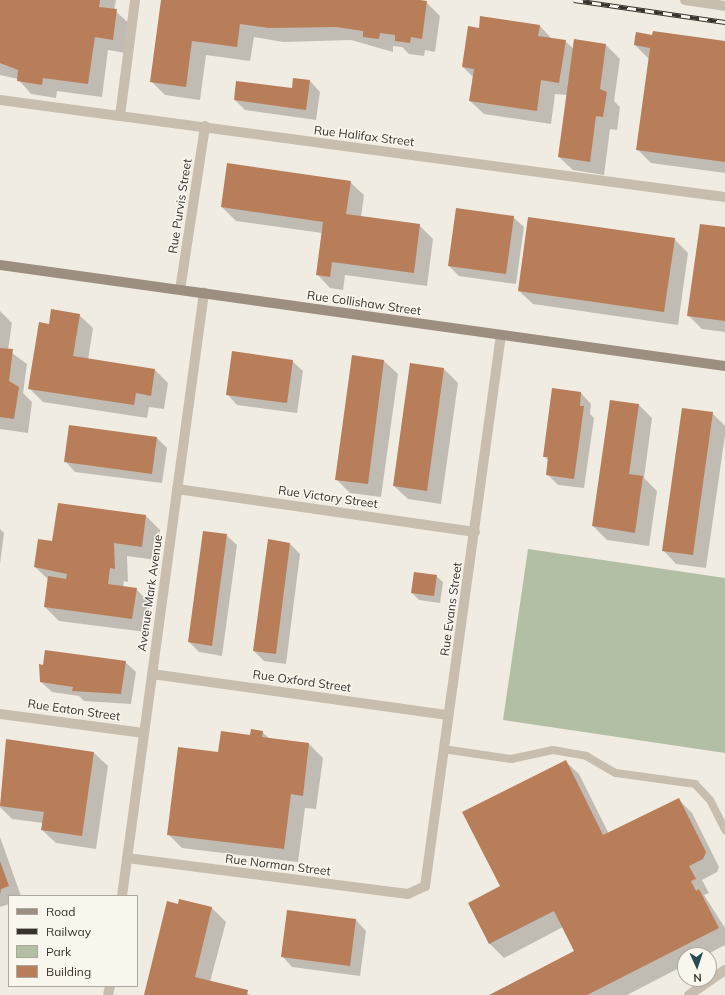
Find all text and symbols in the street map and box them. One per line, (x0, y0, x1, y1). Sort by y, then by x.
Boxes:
street label: Rue Halifax Street (313, 123, 415, 149)
street label: Rue Purvis Street (165, 158, 195, 254)
street label: Rue Collishaw Street (306, 288, 422, 318)
street label: Rue Victory Street (277, 483, 379, 511)
street label: Avenue Mark Avenue (135, 534, 165, 652)
street label: Rue Evans Street (437, 561, 465, 657)
street label: Rue Oxford Street (252, 667, 352, 695)
street label: Rue Eaton Street (27, 696, 121, 724)
street label: Rue Norman Street (224, 851, 332, 879)
legend (8, 895, 138, 987)
text: Road (46, 904, 75, 919)
text: Railway (46, 924, 91, 939)
text: Park (46, 944, 71, 959)
north arrow (677, 947, 717, 987)
text: Building (46, 964, 91, 979)
text: N (693, 971, 702, 985)

